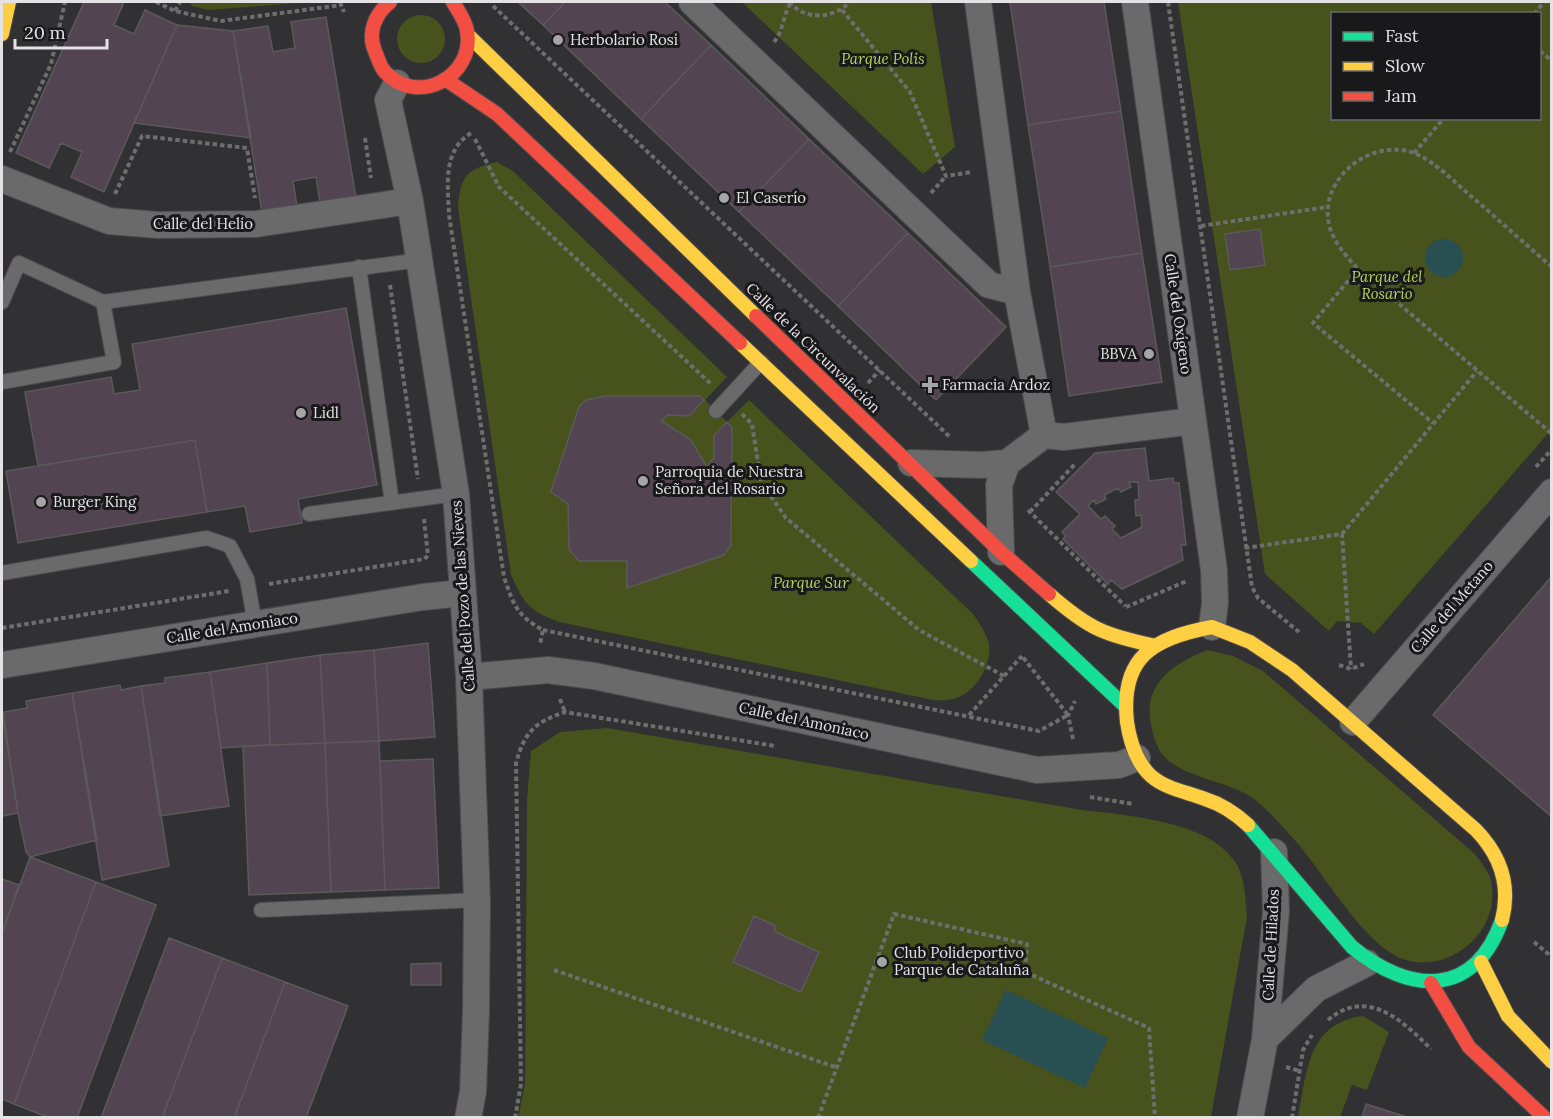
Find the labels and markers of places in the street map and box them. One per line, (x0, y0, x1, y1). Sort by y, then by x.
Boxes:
place label: Herbolario Rosi (570, 30, 678, 49)
marker: Herbolario Rosi (551, 33, 565, 47)
place label: El Caserío (736, 188, 806, 207)
marker: El Caserío (717, 191, 731, 205)
place label: BBVA (1100, 344, 1138, 363)
marker: BBVA (1142, 347, 1156, 361)
place label: Farmacia Ardoz (942, 375, 1050, 394)
marker: Farmacia Ardoz (923, 378, 937, 392)
place label: Lidl (313, 403, 339, 422)
marker: Lidl (294, 406, 308, 420)
place label: Parroquia de Nuestra Señora del Rosario (655, 462, 804, 498)
marker: Parroquia de Nuestra Señora del Rosario (636, 474, 650, 488)
place label: Burger King (53, 492, 137, 511)
marker: Burger King (34, 495, 48, 509)
place label: Club Polideportivo Parque de Cataluña (894, 943, 1030, 979)
marker: Club Polideportivo Parque de Cataluña (875, 955, 889, 969)

